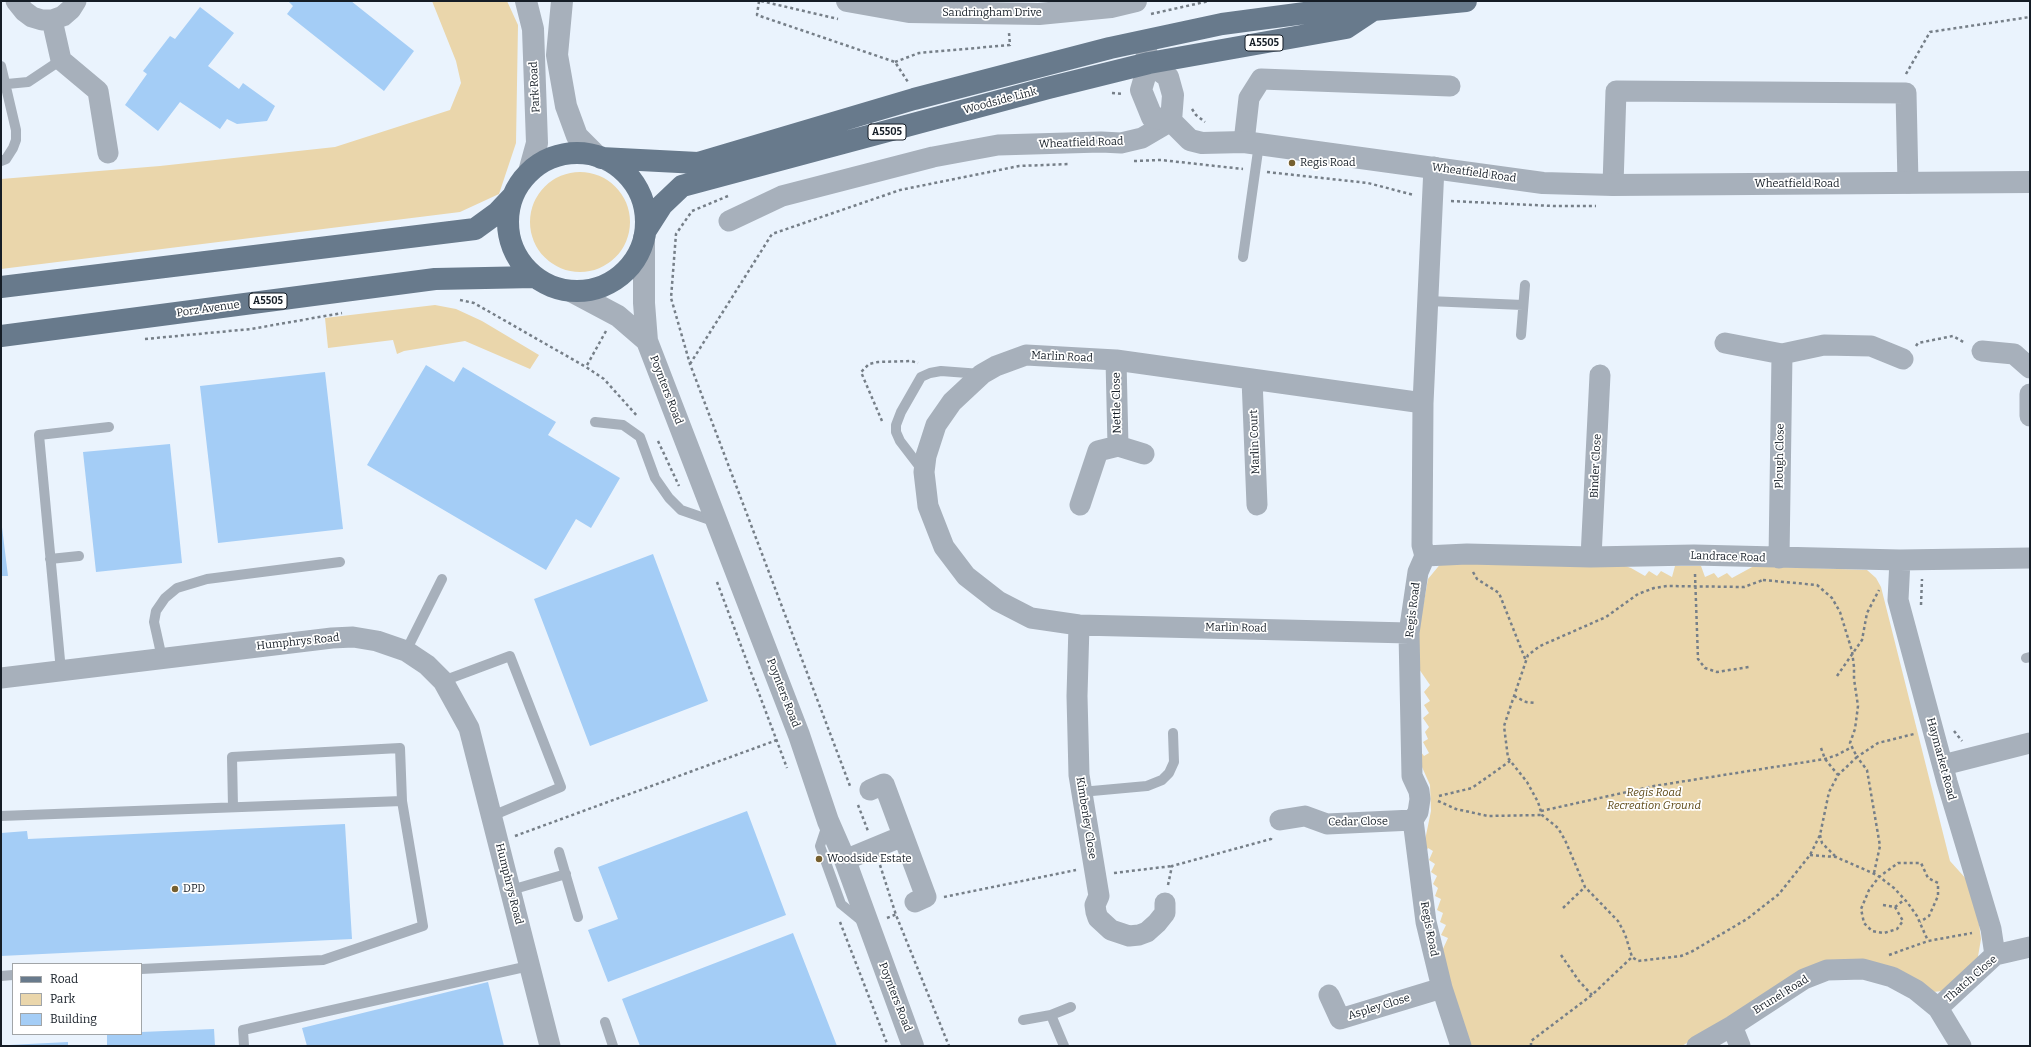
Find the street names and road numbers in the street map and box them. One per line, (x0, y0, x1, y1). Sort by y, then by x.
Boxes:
street label: Sandringham Drive (942, 6, 1042, 20)
road number: A5505 (1245, 35, 1283, 51)
street label: Park Road (527, 61, 543, 113)
street label: Woodside Link (962, 85, 1038, 117)
road number: A5505 (868, 124, 906, 140)
street label: Wheatfield Road (1038, 135, 1124, 151)
street label: Wheatfield Road (1431, 161, 1517, 185)
street label: Wheatfield Road (1755, 177, 1839, 191)
road number: A5505 (249, 293, 287, 309)
street label: Porz Avenue (176, 298, 240, 320)
street label: Marlin Road (1031, 349, 1093, 365)
street label: Poynters Road (647, 354, 685, 426)
street label: Nettle Close (1110, 372, 1124, 434)
street label: Marlin Court (1247, 409, 1263, 475)
street label: Plough Close (1773, 423, 1787, 489)
street label: Binder Close (1588, 434, 1604, 498)
street label: Landrace Road (1690, 549, 1766, 565)
street label: Regis Road (1403, 582, 1423, 638)
street label: Marlin Road (1205, 621, 1267, 635)
street label: Humphrys Road (256, 631, 340, 653)
street label: Poynters Road (764, 657, 802, 729)
street label: Haymarket Road (1924, 716, 1958, 802)
street label: Kimberley Close (1073, 776, 1099, 860)
street label: Cedar Close (1328, 815, 1388, 829)
street label: Humphrys Road (493, 842, 525, 926)
street label: Regis Road (1417, 900, 1441, 958)
street label: Thatch Close (1942, 953, 2000, 1005)
street label: Poynters Road (876, 961, 914, 1033)
street label: Brunel Road (1751, 973, 1811, 1017)
street label: Aspley Close (1346, 991, 1412, 1023)

